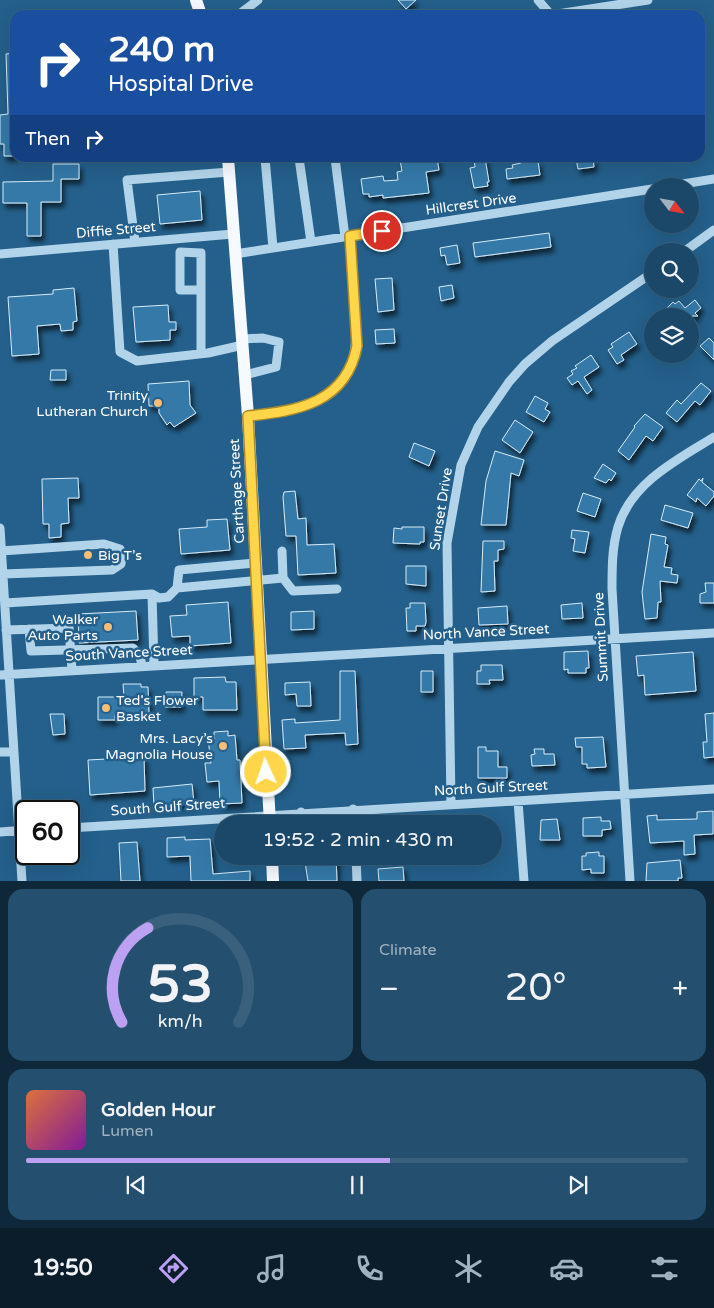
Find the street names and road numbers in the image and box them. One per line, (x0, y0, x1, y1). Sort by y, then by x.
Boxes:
street label: Hillcrest Drive (424, 189, 518, 219)
street label: Diffie Street (75, 218, 157, 242)
street label: Carthage Street (226, 437, 248, 544)
street label: Sunset Drive (426, 466, 456, 552)
street label: Summit Drive (590, 592, 612, 682)
street label: North Vance Street (422, 620, 550, 644)
street label: South Vance Street (65, 641, 194, 665)
street label: North Gulf Street (434, 776, 549, 799)
street label: South Gulf Street (110, 794, 226, 819)

